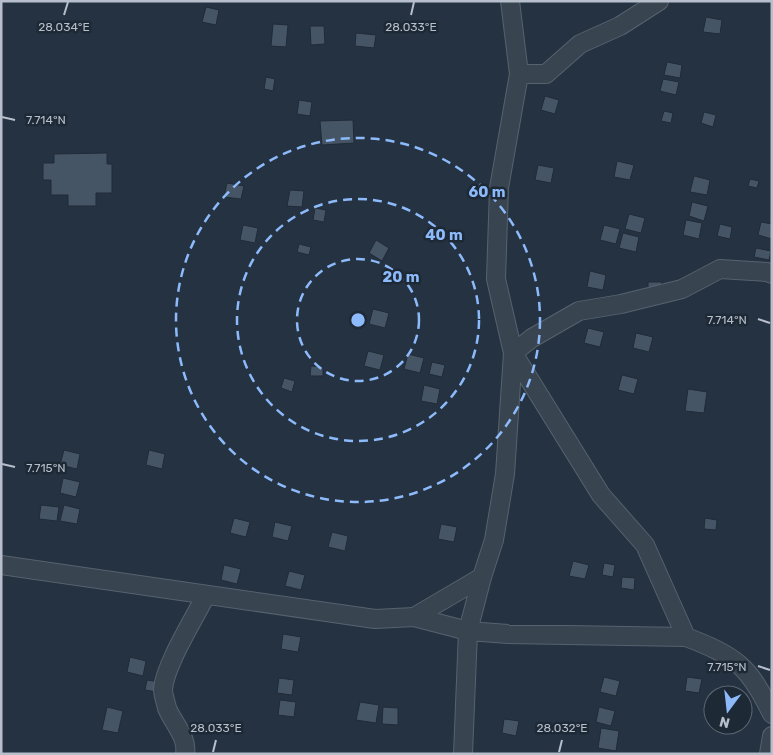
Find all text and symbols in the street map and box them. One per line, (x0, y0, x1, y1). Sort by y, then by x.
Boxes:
text: 28.034°E (38, 20, 90, 34)
text: 28.033°E (385, 20, 437, 34)
text: 7.714°N (26, 113, 66, 127)
text: 60 m (469, 183, 505, 201)
text: 40 m (425, 226, 463, 244)
text: 20 m (383, 268, 419, 286)
centre of rings (349, 311, 367, 329)
text: 7.714°N (707, 313, 747, 327)
text: 7.715°N (26, 461, 66, 475)
text: 7.715°N (707, 660, 747, 674)
north arrow (703, 685, 753, 735)
text: N (718, 713, 732, 732)
text: 28.033°E (190, 721, 242, 735)
text: 28.032°E (536, 721, 588, 735)

